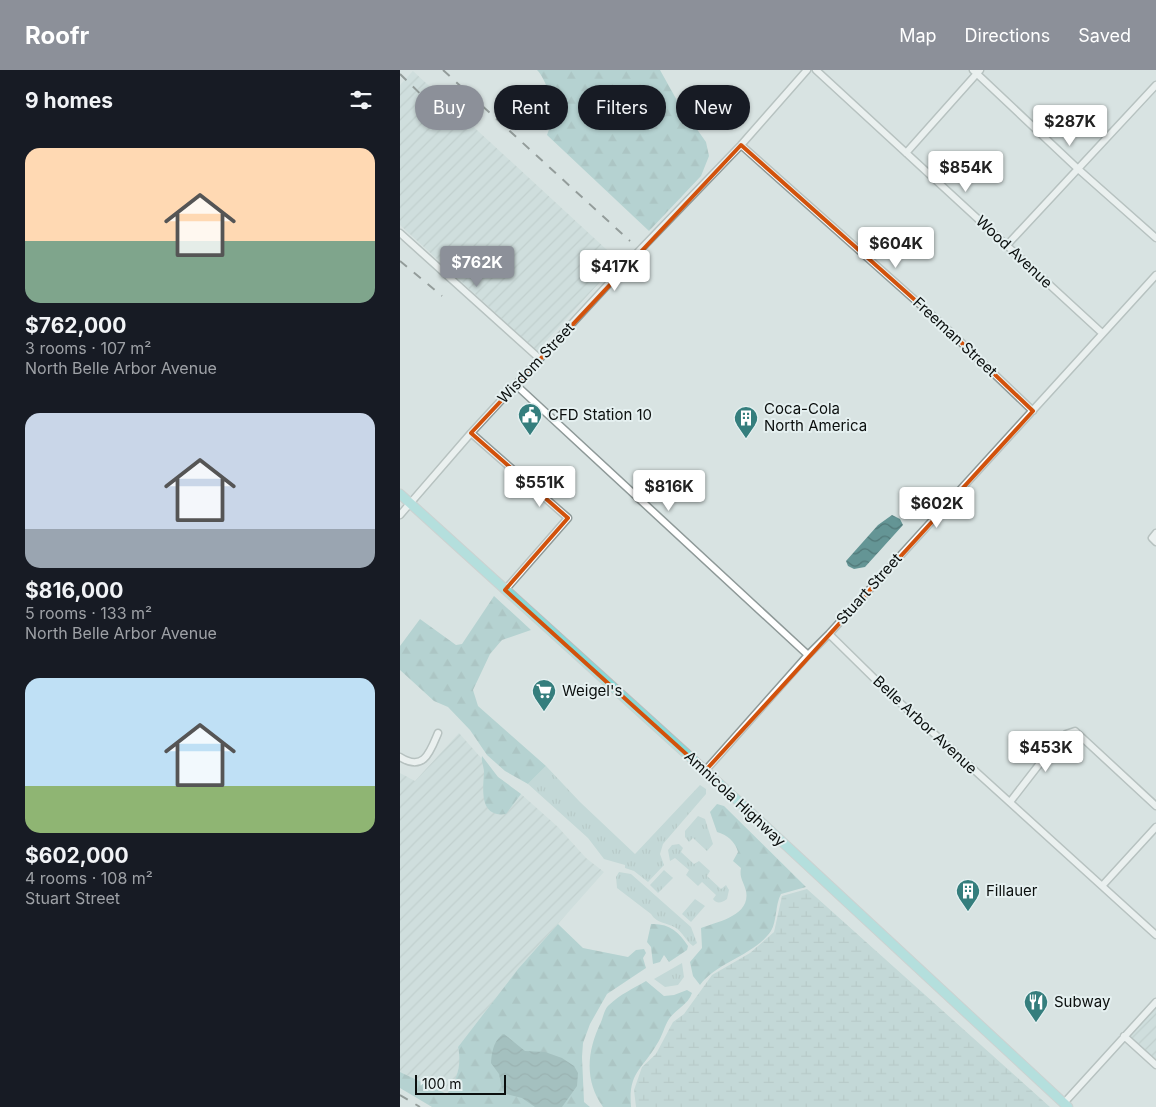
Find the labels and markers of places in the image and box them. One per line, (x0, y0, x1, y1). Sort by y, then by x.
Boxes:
pin: $287K (1035, 104, 1105, 147)
pin: $854K (931, 150, 1001, 193)
pin: $604K (861, 226, 931, 269)
pin: $762K (442, 246, 512, 288)
pin: $417K (580, 250, 650, 292)
place label: Coca-Cola North America (764, 399, 867, 435)
public building icon: CFD Station 10 (517, 402, 543, 436)
place label: CFD Station 10 (548, 405, 652, 424)
building icon: Coca-Cola North America (733, 405, 759, 439)
pin: $551K (505, 466, 575, 508)
pin: $816K (634, 470, 704, 512)
pin: $602K (902, 486, 972, 529)
supermarket icon: Weigel's (531, 678, 557, 712)
place label: Weigel's (562, 681, 622, 700)
pin: $453K (1011, 730, 1081, 773)
building icon: Fillauer (955, 878, 981, 912)
place label: Fillauer (986, 881, 1038, 900)
restaurant icon: Subway (1023, 989, 1049, 1023)
place label: Subway (1054, 992, 1111, 1011)

